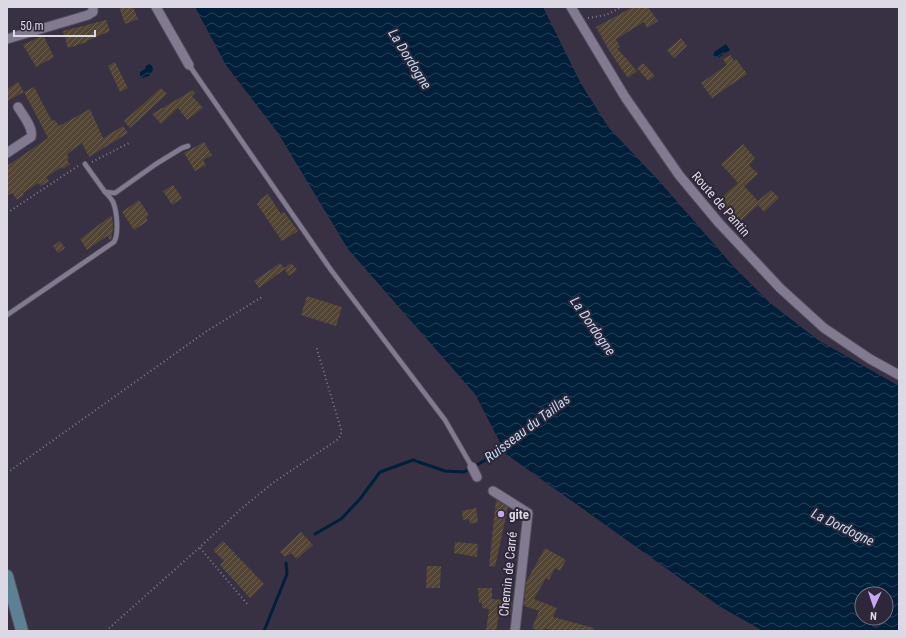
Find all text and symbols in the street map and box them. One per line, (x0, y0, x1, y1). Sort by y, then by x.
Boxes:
scale bar (14, 12, 95, 38)
text: 50 m (20, 19, 44, 33)
water label: La Dordogne (385, 26, 435, 92)
street label: Route de Pantin (689, 169, 753, 239)
water label: La Dordogne (567, 294, 619, 358)
water label: Ruisseau du Taillas (481, 391, 573, 465)
water label: La Dordogne (809, 505, 877, 549)
place label: gite (509, 507, 529, 522)
marker: gite (496, 509, 506, 519)
street label: Chemin de Carré (496, 531, 520, 617)
north arrow (854, 586, 894, 626)
text: N (870, 609, 877, 622)

